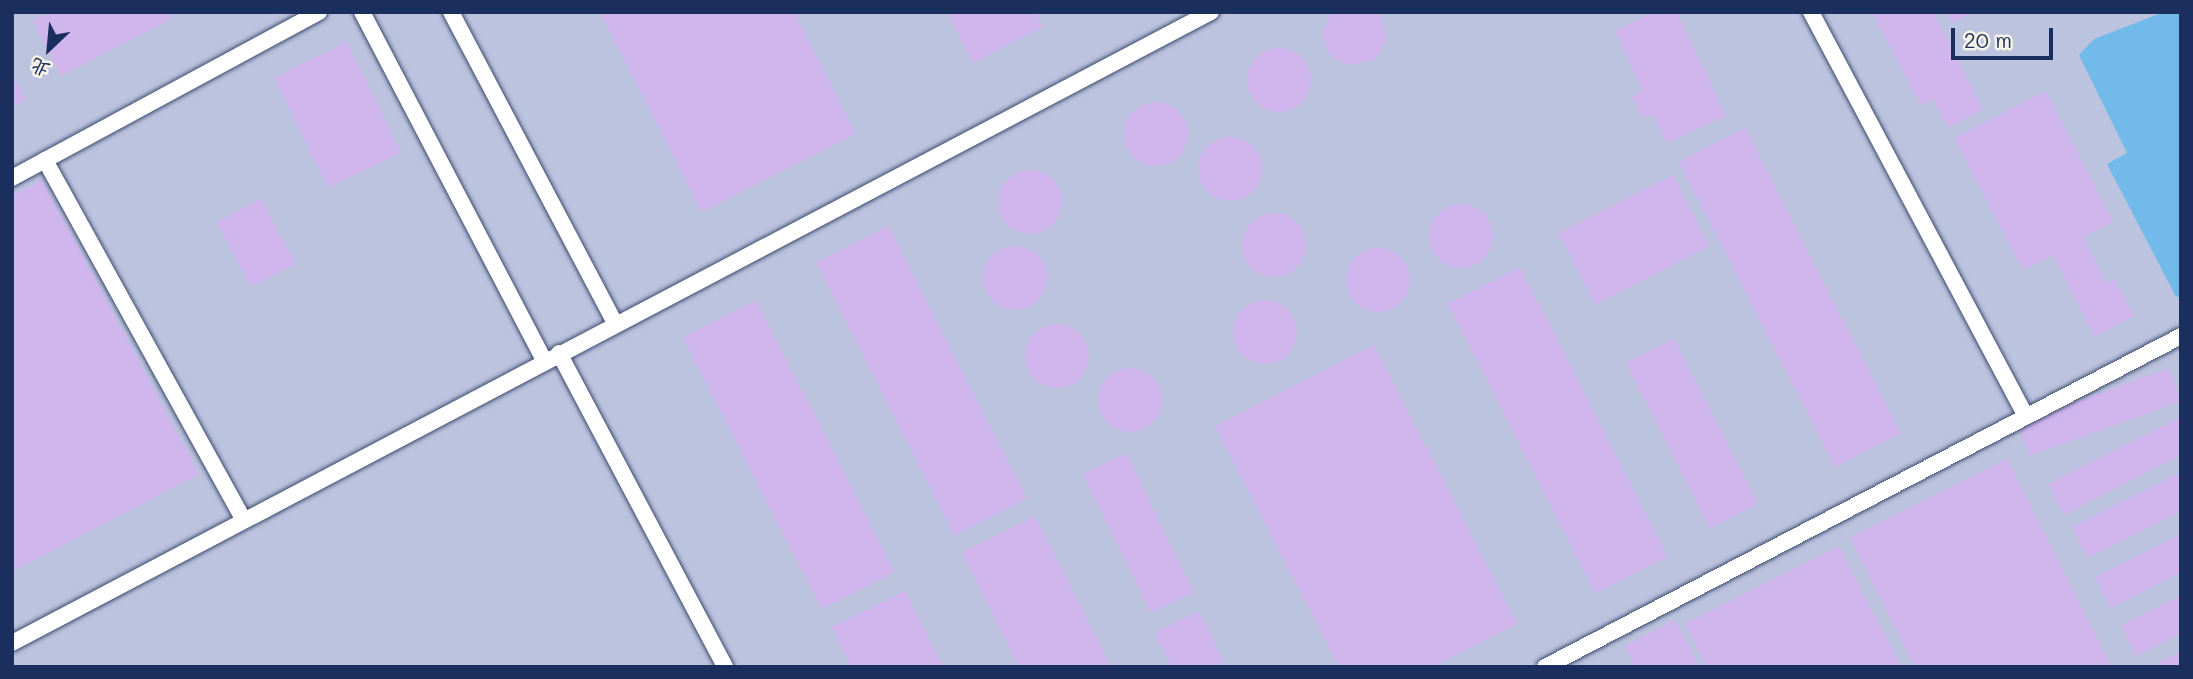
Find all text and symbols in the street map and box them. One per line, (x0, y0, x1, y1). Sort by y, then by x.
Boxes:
north arrow (14, 14, 84, 84)
scale bar (1955, 14, 2056, 58)
text: 20 m (1964, 26, 2012, 53)
text: 北 (26, 53, 54, 84)

